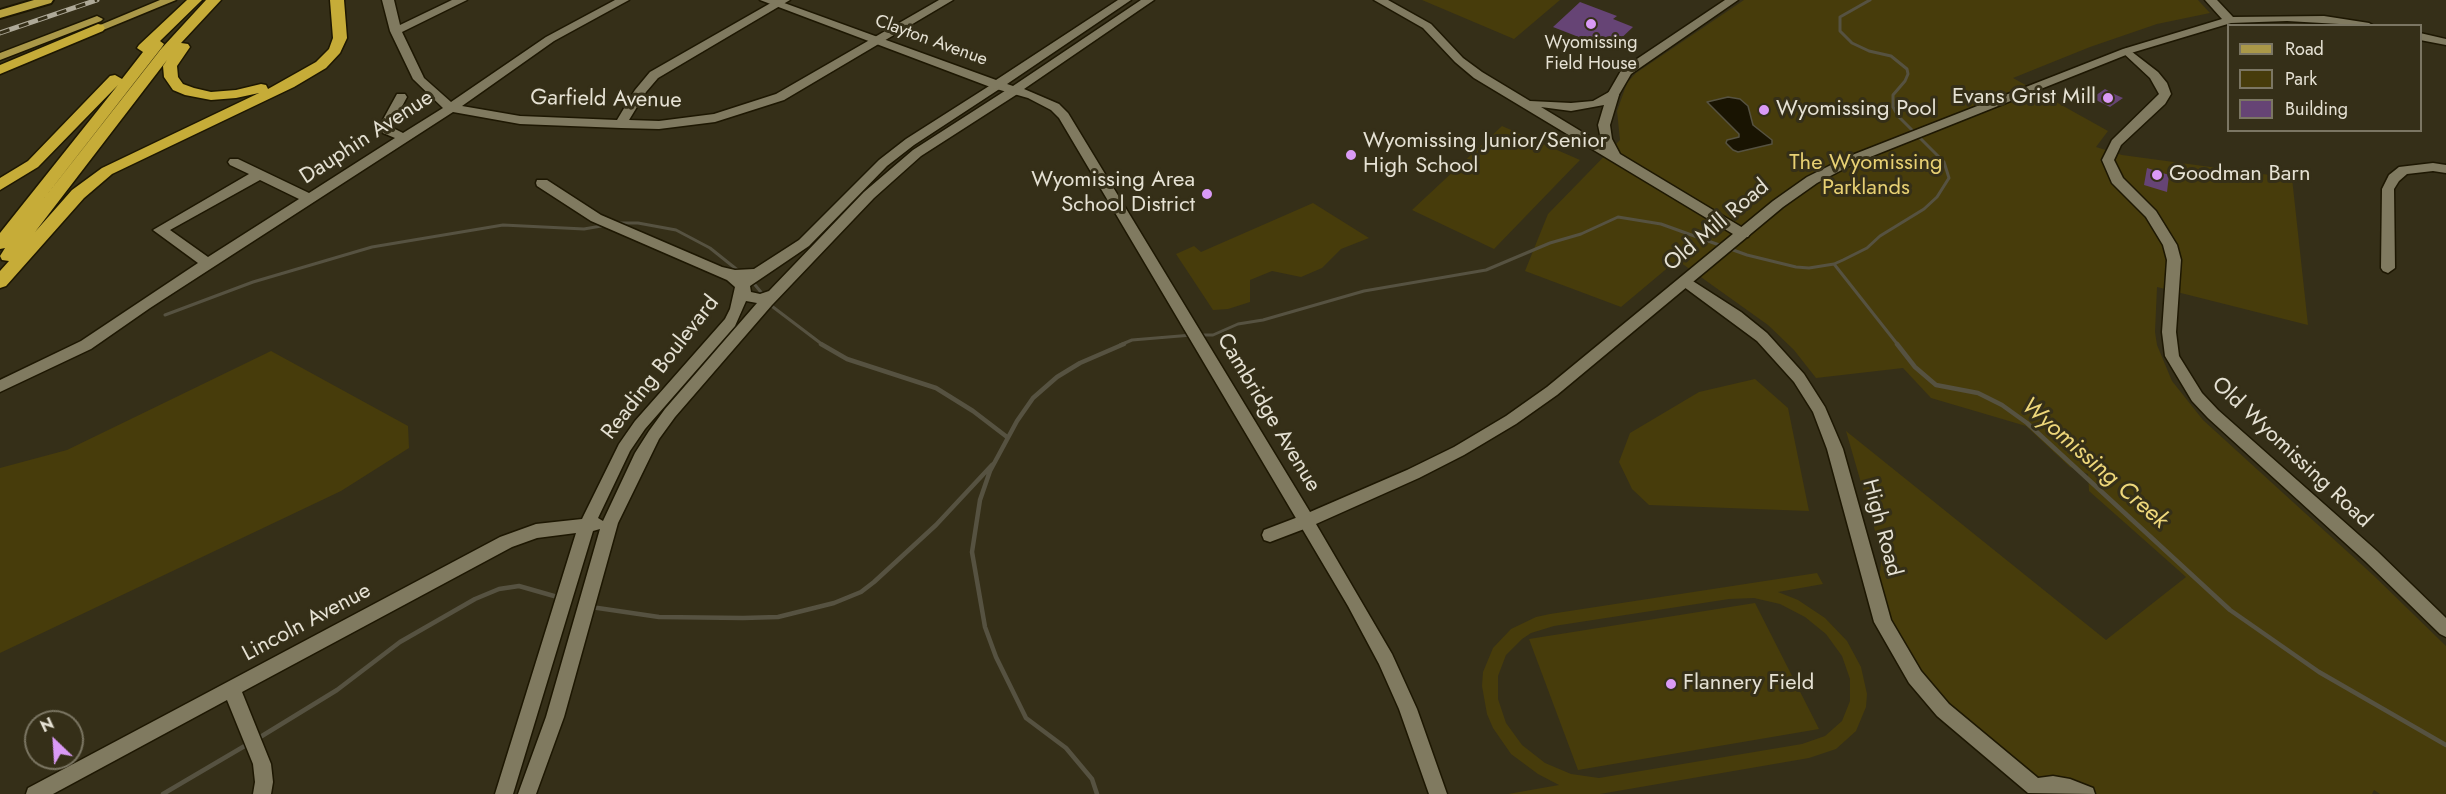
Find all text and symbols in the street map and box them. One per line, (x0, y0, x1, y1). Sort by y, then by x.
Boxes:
street label: Clayton Avenue (872, 11, 990, 71)
marker: Wyomissing Field House (1584, 17, 1598, 31)
legend (2227, 24, 2422, 132)
place label: Wyomissing Field House (1545, 33, 1637, 76)
text: Road (2285, 36, 2324, 62)
text: Park (2285, 66, 2317, 92)
street label: Dauphin Avenue (295, 85, 439, 191)
street label: Garfield Avenue (530, 85, 682, 115)
place label: Evans Grist Mill (1952, 85, 2096, 111)
marker: Evans Grist Mill (2101, 91, 2115, 105)
text: Building (2285, 96, 2348, 122)
place label: Wyomissing Pool (1776, 97, 1937, 123)
marker: Wyomissing Pool (1757, 103, 1771, 117)
place label: Wyomissing Junior/Senior High School (1363, 129, 1607, 180)
marker: Wyomissing Junior/Senior High School (1344, 148, 1358, 162)
park label: The Wyomissing Parklands (1789, 151, 1943, 202)
place label: Goodman Barn (2169, 162, 2310, 188)
place label: Wyomissing Area School District (1031, 168, 1195, 220)
marker: Goodman Barn (2150, 168, 2164, 182)
street label: Old Mill Road (1659, 174, 1775, 278)
marker: Wyomissing Area School District (1200, 187, 1214, 201)
street label: Reading Boulevard (597, 291, 725, 445)
street label: Cambridge Avenue (1210, 329, 1326, 497)
street label: Old Wyomissing Road (2205, 372, 2377, 534)
water label: Wyomissing Creek (2015, 392, 2173, 536)
street label: High Road (1855, 476, 1907, 580)
street label: Lincoln Avenue (238, 578, 376, 668)
place label: Flannery Field (1683, 671, 1814, 697)
marker: Flannery Field (1664, 677, 1678, 691)
north arrow (24, 710, 84, 770)
text: N (36, 712, 58, 738)

